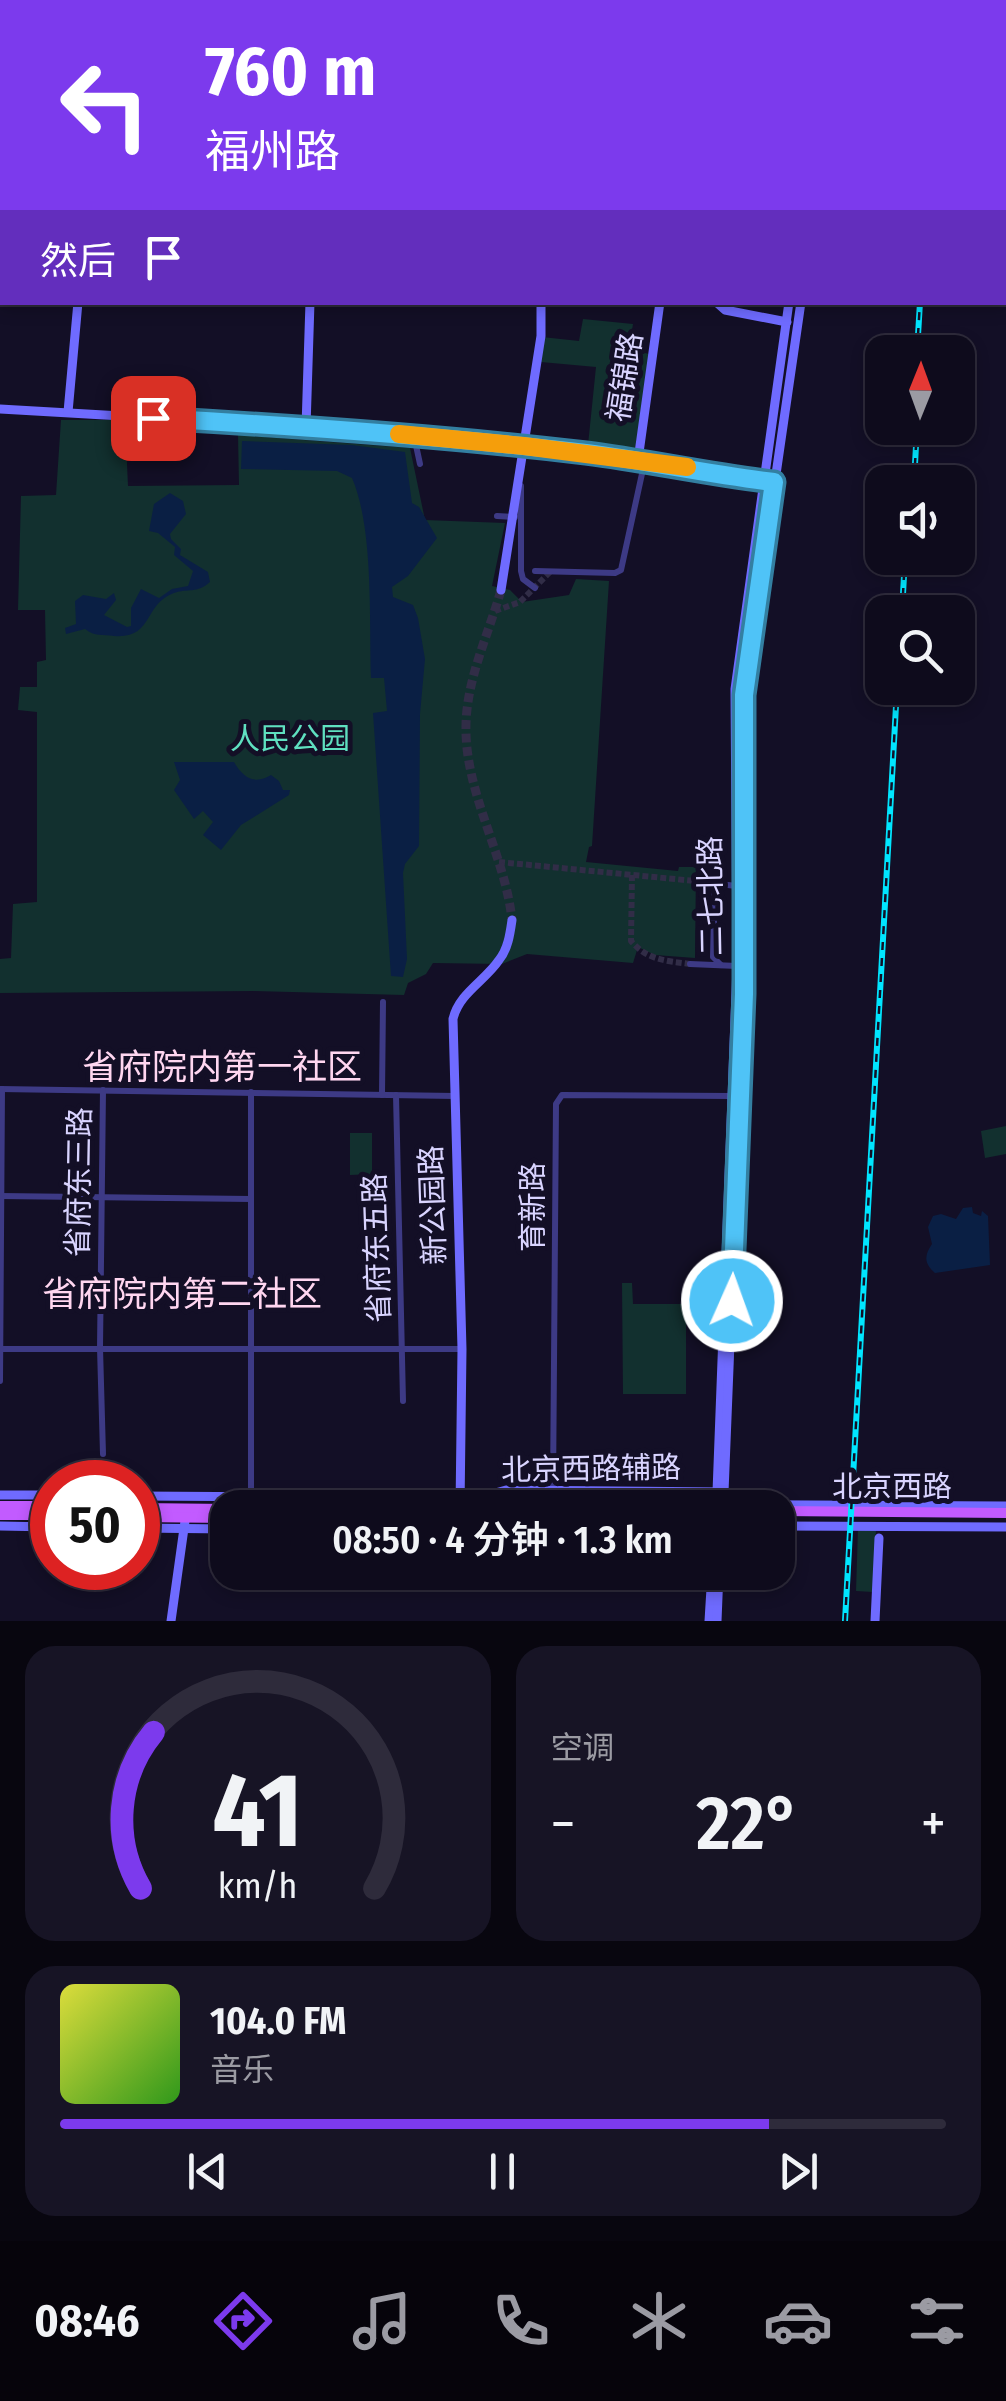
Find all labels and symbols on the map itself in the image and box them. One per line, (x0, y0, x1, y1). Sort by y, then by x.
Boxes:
street label: 福锦路 (600, 330, 650, 424)
north arrow (865, 335, 975, 445)
pin (111, 376, 196, 461)
park label: 人民公园 (230, 721, 350, 757)
street label: 二七北路 (692, 836, 730, 956)
district label: 省府院内第一社区 (82, 1046, 362, 1088)
street label: 省府东三路 (60, 1107, 98, 1257)
street label: 新公园路 (413, 1144, 453, 1266)
street label: 育新路 (515, 1162, 551, 1252)
street label: 省府东五路 (356, 1172, 398, 1324)
position arrow (680, 1249, 784, 1353)
district label: 省府院内第二社区 (42, 1273, 322, 1315)
street label: 北京西路辅路 (501, 1449, 681, 1489)
speed limit sign: 50 (30, 1460, 160, 1590)
street label: 北京西路 (832, 1469, 952, 1505)

